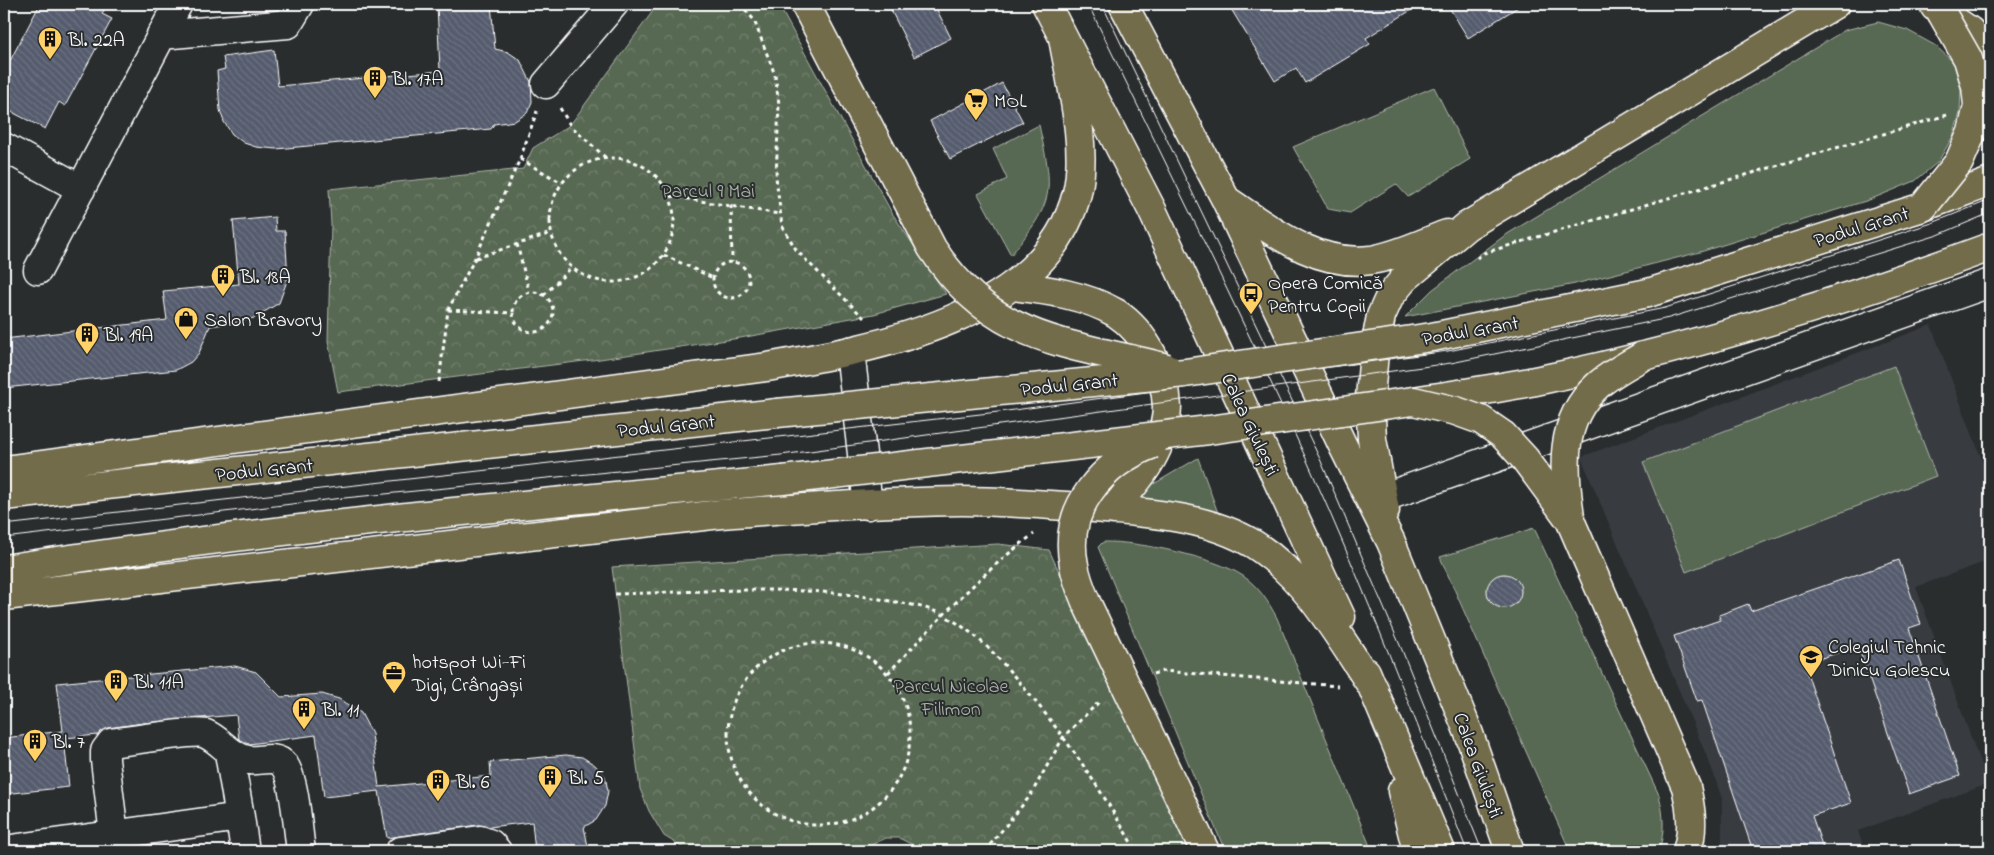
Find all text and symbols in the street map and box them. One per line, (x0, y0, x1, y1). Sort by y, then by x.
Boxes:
building icon: Bl. 22A (37, 26, 63, 60)
place label: Bl. 22A (67, 27, 125, 56)
building icon: Bl. 17A (362, 65, 388, 99)
place label: Bl. 17A (391, 66, 444, 95)
supermarket icon: MOL (963, 87, 989, 121)
place label: MOL (994, 88, 1027, 117)
park label: Parcul 9 Mai (661, 178, 755, 207)
street label: Podul Grant (1811, 200, 1913, 257)
building icon: Bl. 18A (210, 263, 236, 297)
place label: Bl. 18A (239, 264, 291, 293)
place label: Opera Comică Pentru Copii (1268, 270, 1382, 322)
bus stop icon: Opera Comică Pentru Copii (1238, 281, 1264, 315)
shop icon: Salon Bravory (173, 306, 199, 340)
place label: Salon Bravory (204, 307, 322, 336)
street label: Podul Grant (1420, 310, 1521, 355)
building icon: Bl. 19A (74, 321, 100, 355)
place label: Bl. 19A (103, 322, 153, 351)
street label: Podul Grant (1019, 367, 1120, 406)
street label: Calea Giulești (1212, 369, 1285, 481)
street label: Podul Grant (616, 408, 717, 447)
street label: Podul Grant (214, 452, 315, 491)
place label: Colegiul Tehnic Dinicu Golescu (1827, 634, 1950, 686)
school or university icon: Colegiul Tehnic Dinicu Golescu (1798, 644, 1824, 678)
place label: hotspot Wi-Fi Digi, Crângași (411, 649, 526, 702)
office icon: hotspot Wi-Fi Digi, Crângași (381, 660, 407, 694)
building icon: Bl. 11A (103, 668, 129, 702)
place label: Bl. 11A (133, 669, 184, 698)
park label: Parcul Nicolae Filimon (894, 673, 1008, 725)
building icon: Bl. 11 (291, 696, 317, 730)
place label: Bl. 11 (321, 697, 359, 726)
street label: Calea Giulești (1444, 709, 1509, 823)
building icon: Bl. 7 (22, 728, 48, 762)
place label: Bl. 7 (51, 729, 85, 758)
building icon: Bl. 5 (537, 764, 563, 798)
place label: Bl. 5 (567, 765, 604, 794)
building icon: Bl. 6 (425, 768, 451, 802)
place label: Bl. 6 (455, 769, 490, 798)

